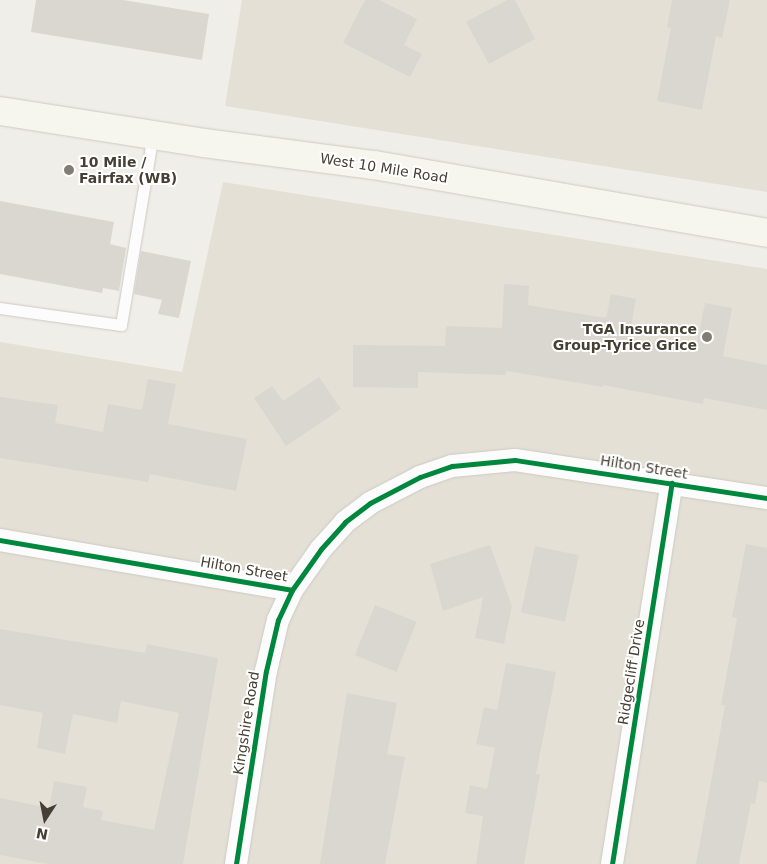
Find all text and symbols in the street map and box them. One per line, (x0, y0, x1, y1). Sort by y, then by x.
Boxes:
street label: West 10 Mile Road (319, 150, 449, 186)
place label: 10 Mile / Fairfax (WB) (79, 154, 177, 186)
marker: 10 Mile / Fairfax (WB) (63, 164, 75, 176)
place label: TGA Insurance Group-Tyrice Grice (553, 321, 697, 354)
marker: TGA Insurance Group-Tyrice Grice (701, 331, 713, 343)
street label: Hilton Street (599, 452, 689, 482)
street label: Hilton Street (199, 553, 289, 585)
street label: Ridgecliff Drive (614, 618, 648, 726)
street label: Kingshire Road (230, 670, 262, 776)
north arrow (20, 794, 70, 844)
text: N (35, 825, 49, 843)

